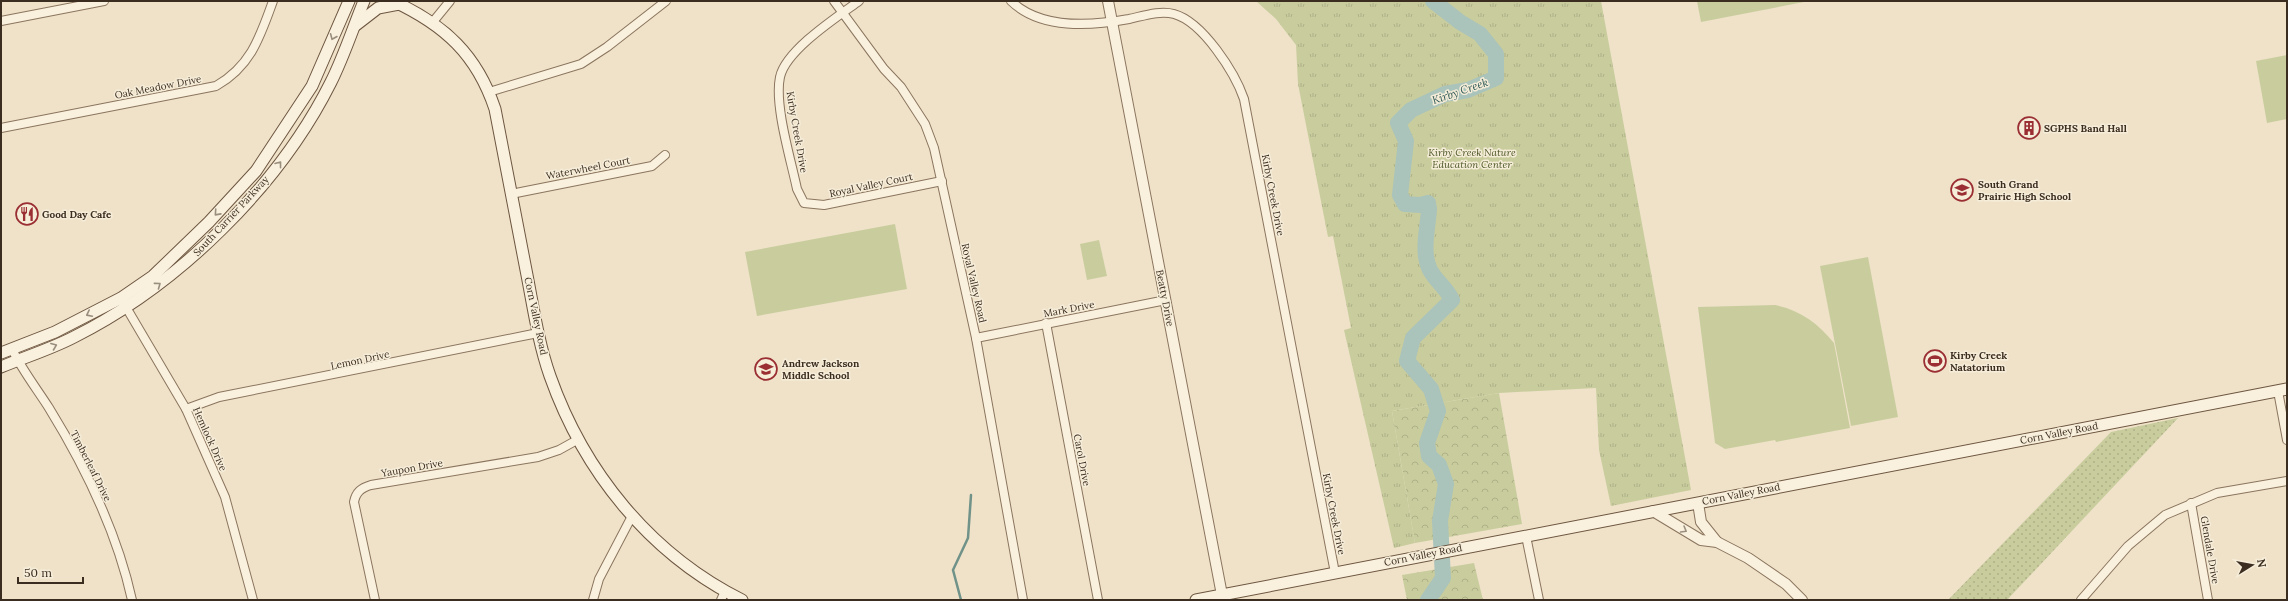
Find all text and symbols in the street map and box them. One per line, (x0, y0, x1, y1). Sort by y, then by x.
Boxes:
one-way arrow (330, 32, 338, 40)
street label: Oak Meadow Drive (113, 72, 203, 102)
water label: Kirby Creek (1430, 75, 1490, 107)
street label: Kirby Creek Drive (783, 90, 811, 174)
building icon: SGPHS Band Hall (2016, 115, 2042, 141)
place label: SGPHS Band Hall (2044, 122, 2127, 135)
park label: Kirby Creek Nature Education Center (1428, 146, 1516, 171)
street label: Waterwheel Court (545, 153, 631, 183)
street label: Kirby Creek Drive (1259, 153, 1287, 237)
one-way arrow (274, 161, 281, 168)
street label: Royal Valley Court (828, 170, 914, 200)
street label: South Carrier Parkway (190, 173, 272, 259)
school or university icon: South Grand Prairie High School (1949, 177, 1975, 203)
place label: South Grand Prairie High School (1978, 178, 2071, 203)
restaurant icon: Good Day Cafe (14, 201, 40, 227)
place label: Good Day Cafe (42, 208, 112, 221)
one-way arrow (214, 208, 222, 216)
street label: Royal Valley Road (959, 242, 989, 324)
street label: Beatty Drive (1153, 269, 1177, 328)
street label: Corn Valley Road (521, 276, 551, 356)
one-way arrow (154, 283, 161, 290)
street label: Mark Drive (1042, 298, 1096, 320)
one-way arrow (85, 309, 93, 317)
one-way arrow (50, 342, 57, 350)
street label: Lemon Drive (329, 347, 391, 373)
sports icon: Kirby Creek Natatorium (1922, 348, 1948, 374)
place label: Kirby Creek Natatorium (1950, 349, 2007, 374)
school or university icon: Andrew Jackson Middle School (753, 356, 779, 382)
place label: Andrew Jackson Middle School (782, 357, 860, 382)
street label: Hemlock Drive (190, 405, 230, 474)
street label: Corn Valley Road (2019, 419, 2099, 447)
street label: Timberleaf Drive (68, 428, 115, 504)
street label: Carol Drive (1071, 433, 1094, 488)
street label: Yaupon Drive (379, 456, 444, 480)
street label: Kirby Creek Drive (1320, 472, 1348, 556)
street label: Corn Valley Road (1701, 480, 1781, 508)
street label: Glendale Drive (2198, 515, 2222, 586)
one-way arrow (1680, 526, 1687, 533)
street label: Corn Valley Road (1383, 541, 1463, 569)
north arrow (2232, 545, 2272, 585)
text: N (2254, 558, 2270, 569)
scale bar (18, 559, 83, 585)
text: 50 m (24, 565, 52, 580)

